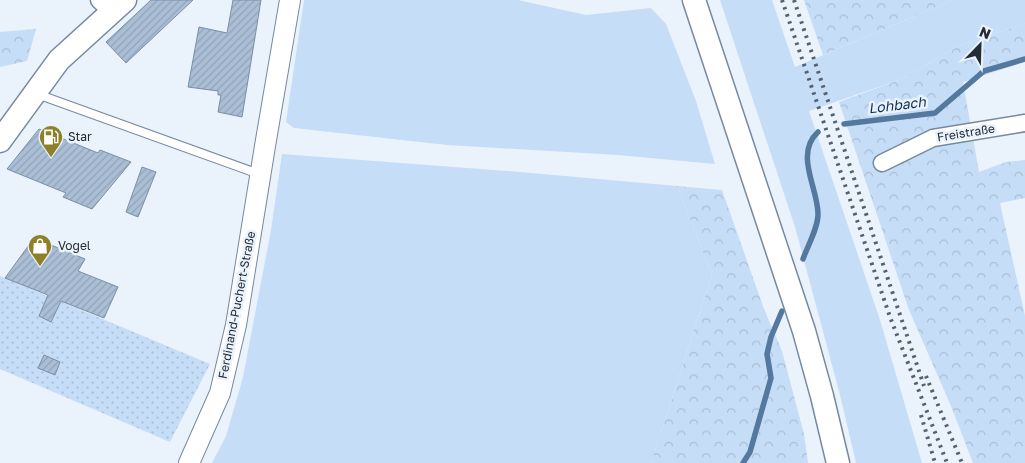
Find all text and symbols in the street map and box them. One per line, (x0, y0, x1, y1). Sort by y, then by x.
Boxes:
north arrow (955, 20, 1005, 70)
text: N (977, 23, 993, 42)
water label: Lohbach (867, 92, 928, 116)
street label: Freistraße (936, 121, 996, 144)
fuel station icon: Star (38, 124, 64, 158)
place label: Star (68, 129, 92, 144)
street label: Ferdinand-Puchert-Straße (215, 230, 258, 380)
shop icon: Vogel (27, 233, 53, 267)
place label: Vogel (58, 238, 91, 253)

